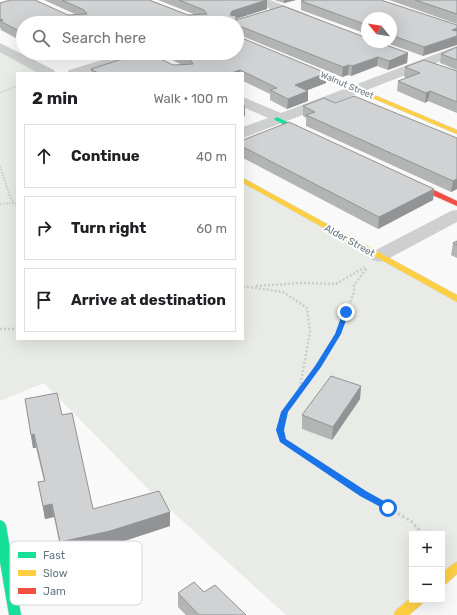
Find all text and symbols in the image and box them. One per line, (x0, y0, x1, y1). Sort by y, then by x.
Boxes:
north arrow (361, 12, 397, 48)
search box (16, 16, 244, 60)
icon: search (30, 27, 52, 49)
text: Search here (62, 29, 146, 47)
street label: Walnut Street (319, 69, 376, 101)
text: 2 min (32, 88, 78, 108)
text: Walk · 100 m (153, 91, 228, 106)
icon: ahead (33, 145, 55, 167)
text: Continue (71, 147, 140, 165)
text: 40 m (196, 149, 227, 164)
icon: right (33, 217, 55, 239)
text: Turn right (71, 219, 146, 237)
text: 60 m (196, 221, 227, 236)
street label: Alder Street (322, 222, 377, 260)
icon: arrive (33, 289, 55, 311)
text: Arrive at destination (71, 291, 226, 309)
route end (337, 303, 355, 321)
route start (379, 499, 397, 517)
map controls (409, 531, 445, 603)
button: + (409, 531, 445, 567)
legend (10, 541, 142, 605)
text: Fast (43, 549, 66, 562)
text: Slow (43, 567, 68, 580)
button: − (409, 567, 445, 603)
text: Jam (43, 585, 66, 598)

